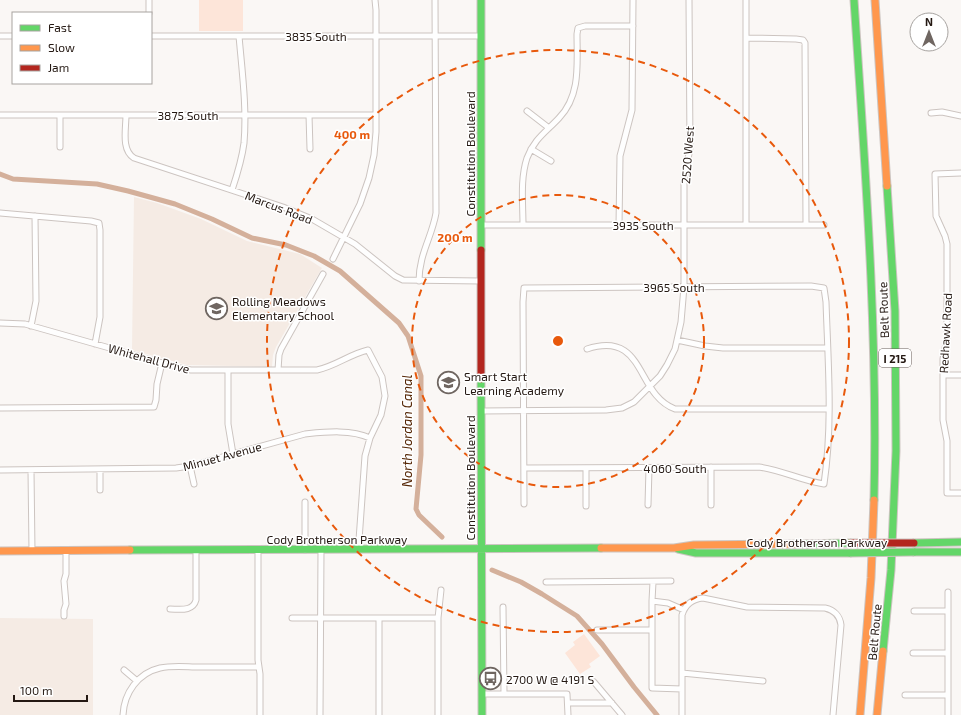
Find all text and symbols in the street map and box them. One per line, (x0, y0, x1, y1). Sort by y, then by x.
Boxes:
legend (12, 12, 152, 84)
north arrow (909, 12, 949, 52)
text: N (925, 15, 933, 28)
text: Fast (48, 20, 72, 34)
street label: 3835 South (285, 29, 347, 43)
text: Slow (48, 40, 75, 54)
text: Jam (48, 60, 69, 74)
street label: Constitution Boulevard (463, 91, 477, 217)
street label: 3875 South (157, 108, 219, 122)
street label: 2520 West (678, 125, 696, 184)
text: 400 m (334, 127, 370, 141)
street label: Marcus Road (243, 188, 315, 226)
street label: 3935 South (612, 218, 674, 232)
text: 200 m (437, 230, 473, 244)
street label: 3965 South (643, 280, 705, 294)
street label: Belt Route (875, 281, 891, 339)
street label: Redhawk Road (936, 292, 954, 374)
place label: Rolling Meadows Elementary School (232, 294, 335, 322)
school or university icon: Rolling Meadows Elementary School (203, 295, 229, 321)
centre of rings (551, 334, 565, 348)
street label: Whitehall Drive (107, 340, 191, 376)
road number: I 215 (879, 349, 911, 367)
place label: Smart Start Learning Academy (464, 369, 565, 397)
school or university icon: Smart Start Learning Academy (436, 370, 462, 396)
water label: North Jordan Canal (399, 375, 415, 487)
street label: Constitution Boulevard (463, 415, 477, 541)
street label: Minuet Avenue (181, 439, 263, 473)
street label: 4060 South (643, 461, 707, 475)
street label: Cody Brotherson Parkway (267, 532, 408, 546)
street label: Cody Brotherson Parkway (747, 535, 888, 549)
street label: Belt Route (865, 603, 883, 661)
bus stop icon: 2700 W @ 4191 S (477, 666, 503, 692)
place label: 2700 W @ 4191 S (506, 672, 595, 686)
scale bar (14, 677, 87, 703)
text: 100 m (20, 683, 52, 697)

